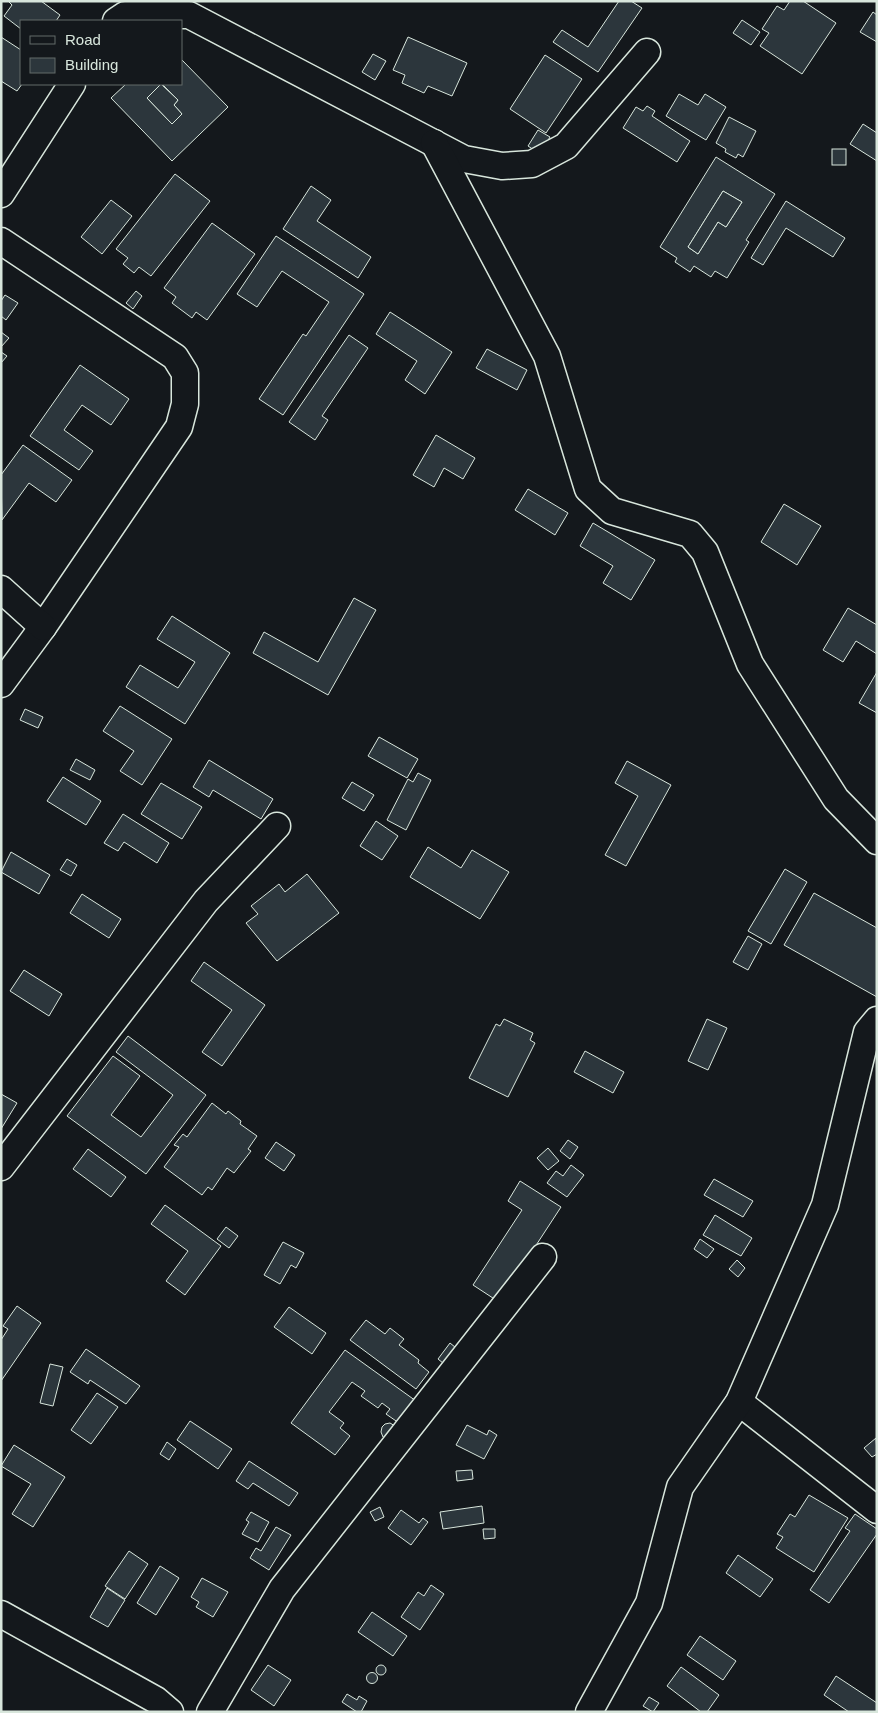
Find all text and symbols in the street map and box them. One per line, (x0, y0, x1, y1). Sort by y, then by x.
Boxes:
legend (20, 20, 182, 85)
text: Road (65, 31, 101, 48)
text: Building (65, 56, 118, 73)

